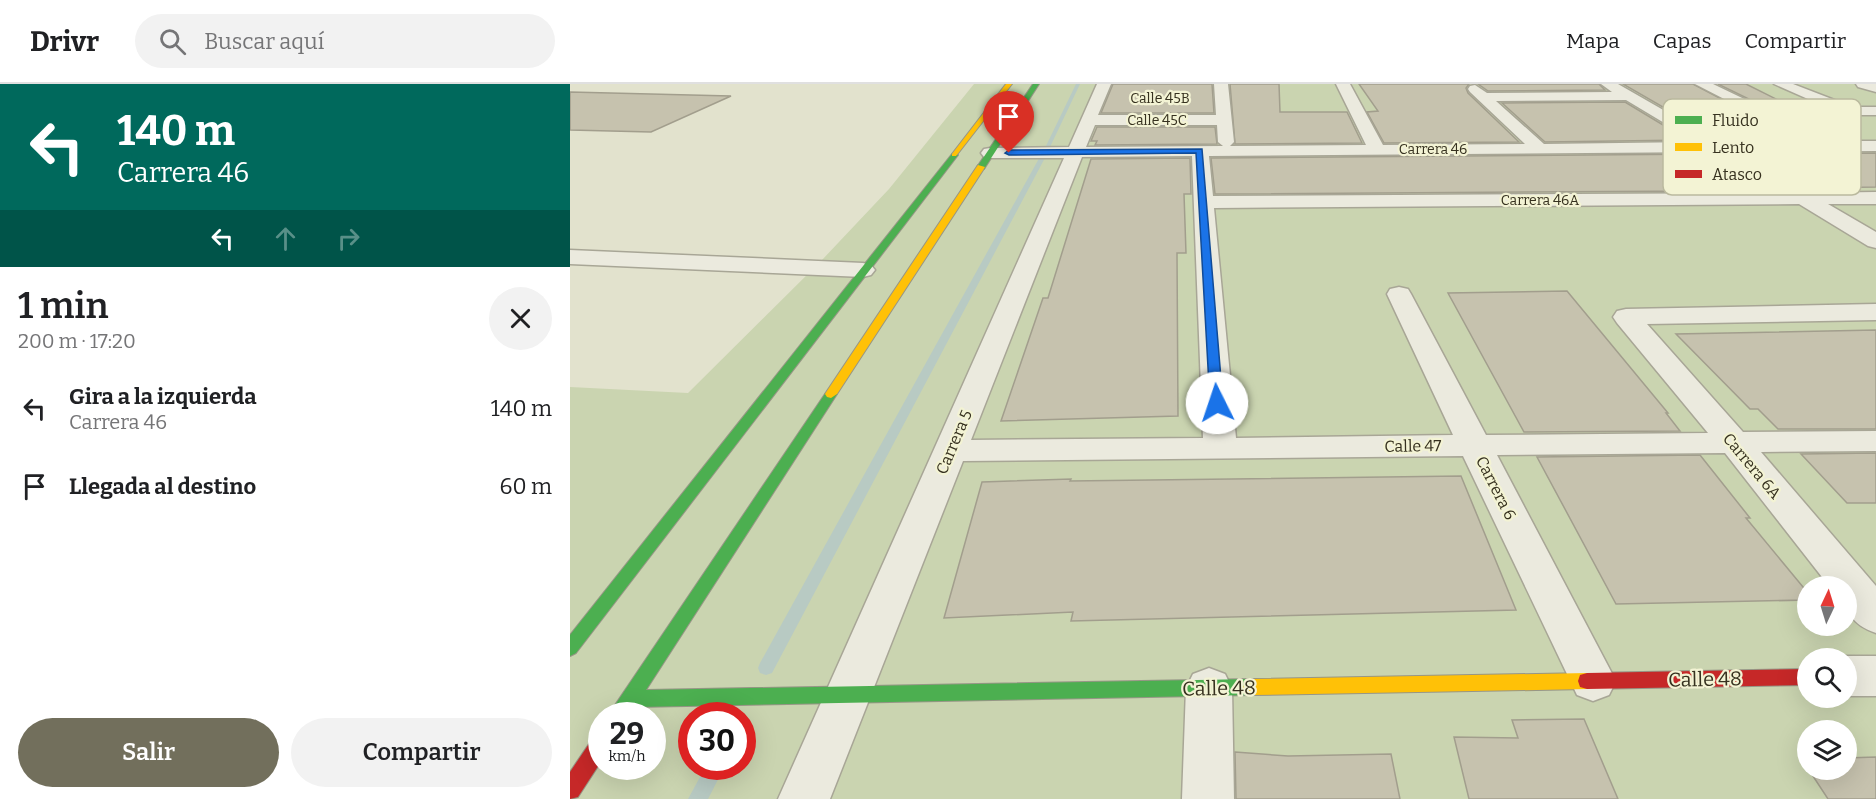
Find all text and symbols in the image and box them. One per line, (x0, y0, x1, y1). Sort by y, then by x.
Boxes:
search box (135, 14, 555, 68)
text: Drivr (30, 25, 99, 58)
icon: search (156, 25, 189, 58)
text: Buscar aquí (204, 28, 324, 55)
text: Mapa (1566, 28, 1620, 54)
text: Capas (1653, 28, 1711, 54)
text: Compartir (1744, 28, 1846, 54)
street label: Calle 45B (1130, 90, 1190, 107)
pin (983, 91, 1034, 153)
legend (1663, 99, 1861, 195)
icon: arrive (992, 100, 1025, 133)
text: 140 m (117, 106, 235, 156)
icon: left (18, 108, 96, 186)
text: Fluido (1712, 111, 1759, 130)
street label: Calle 45C (1127, 112, 1187, 129)
text: Lento (1712, 138, 1754, 157)
street label: Carrera 46 (1399, 141, 1467, 158)
text: Carrera 46 (117, 157, 249, 189)
text: Atasco (1712, 165, 1762, 184)
street label: Carrera 46A (1501, 192, 1579, 209)
icon: left (206, 222, 239, 255)
icon: ahead (269, 222, 302, 255)
icon: right (332, 222, 365, 255)
text: 1 min (18, 284, 109, 328)
button: close (489, 287, 552, 350)
text: 200 m · 17:20 (18, 329, 136, 353)
position arrow (1185, 371, 1249, 435)
text: Gira a la izquierda (69, 383, 257, 410)
icon: left (18, 392, 51, 425)
text: 140 m (491, 395, 552, 422)
street label: Carrera 5 (932, 407, 976, 477)
text: Carrera 46 (69, 410, 167, 434)
street label: Carrera 6A (1719, 429, 1786, 503)
street label: Calle 47 (1384, 436, 1442, 456)
street label: Carrera 6 (1472, 453, 1520, 523)
icon: arrive (18, 470, 51, 503)
text: Llegada al destino (69, 473, 256, 500)
text: 60 m (500, 473, 552, 500)
north arrow (1797, 576, 1857, 636)
map controls (1797, 576, 1857, 780)
button: search (1797, 648, 1857, 708)
street label: Calle 48 (1668, 666, 1742, 692)
street label: Calle 48 (1182, 675, 1256, 701)
speed limit sign: 30 (678, 702, 756, 780)
text: 29 (610, 716, 644, 752)
button: Salir (18, 718, 279, 787)
button: Compartir (291, 718, 552, 787)
button: layers (1797, 720, 1857, 780)
text: km/h (608, 747, 646, 765)

